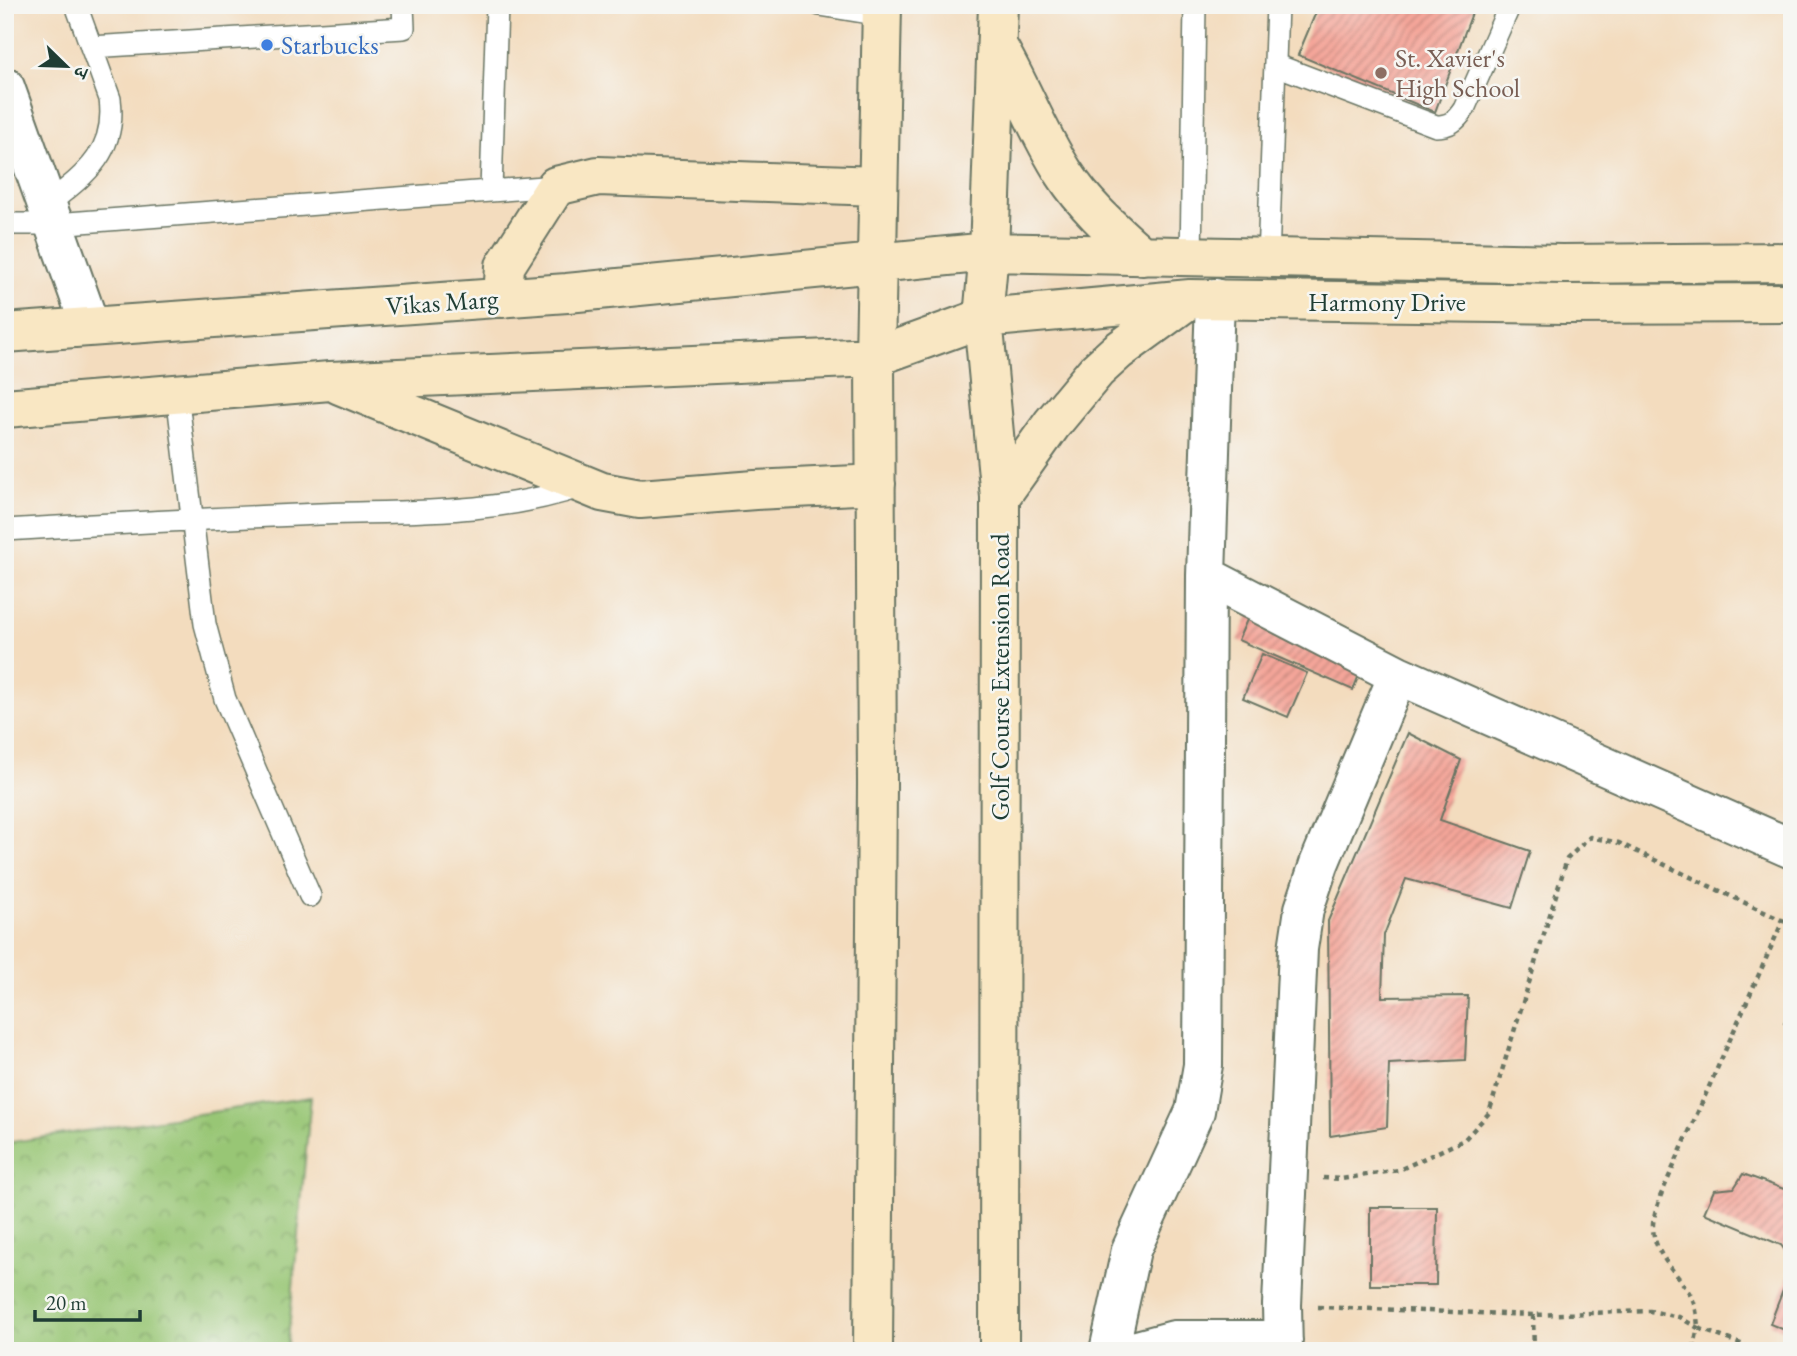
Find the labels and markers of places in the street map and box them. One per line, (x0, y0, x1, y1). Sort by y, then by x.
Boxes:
place label: Starbucks (281, 28, 379, 62)
marker: Starbucks (259, 37, 275, 53)
place label: St. Xavier's High School (1395, 41, 1520, 105)
marker: St. Xavier's High School (1373, 65, 1389, 81)

